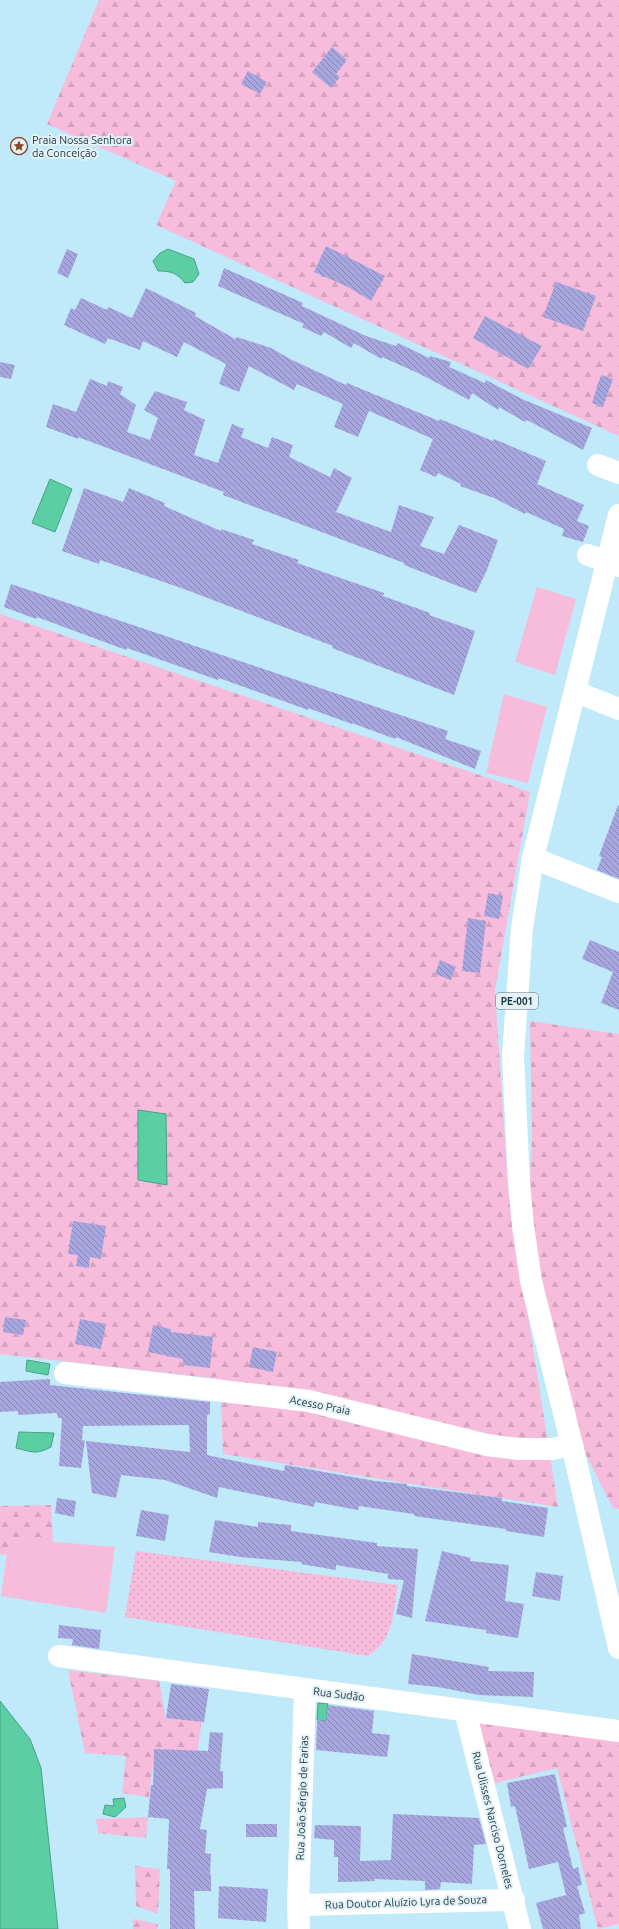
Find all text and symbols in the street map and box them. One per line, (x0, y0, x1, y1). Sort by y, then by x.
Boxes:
place label: Praia Nossa Senhora da Conceição (32, 134, 132, 159)
place icon: Praia Nossa Senhora da Conceição (9, 136, 29, 156)
road number: PE-001 (496, 993, 538, 1009)
street label: Acesso Praia (289, 1393, 351, 1417)
street label: Rua Sudão (313, 1685, 365, 1703)
street label: Rua João Sérgio de Farias (294, 1735, 310, 1861)
street label: Rua Ulisses Narciso Dorneles (470, 1750, 516, 1890)
street label: Rua Doutor Aluízio Lyra de Souza (325, 1893, 487, 1911)

